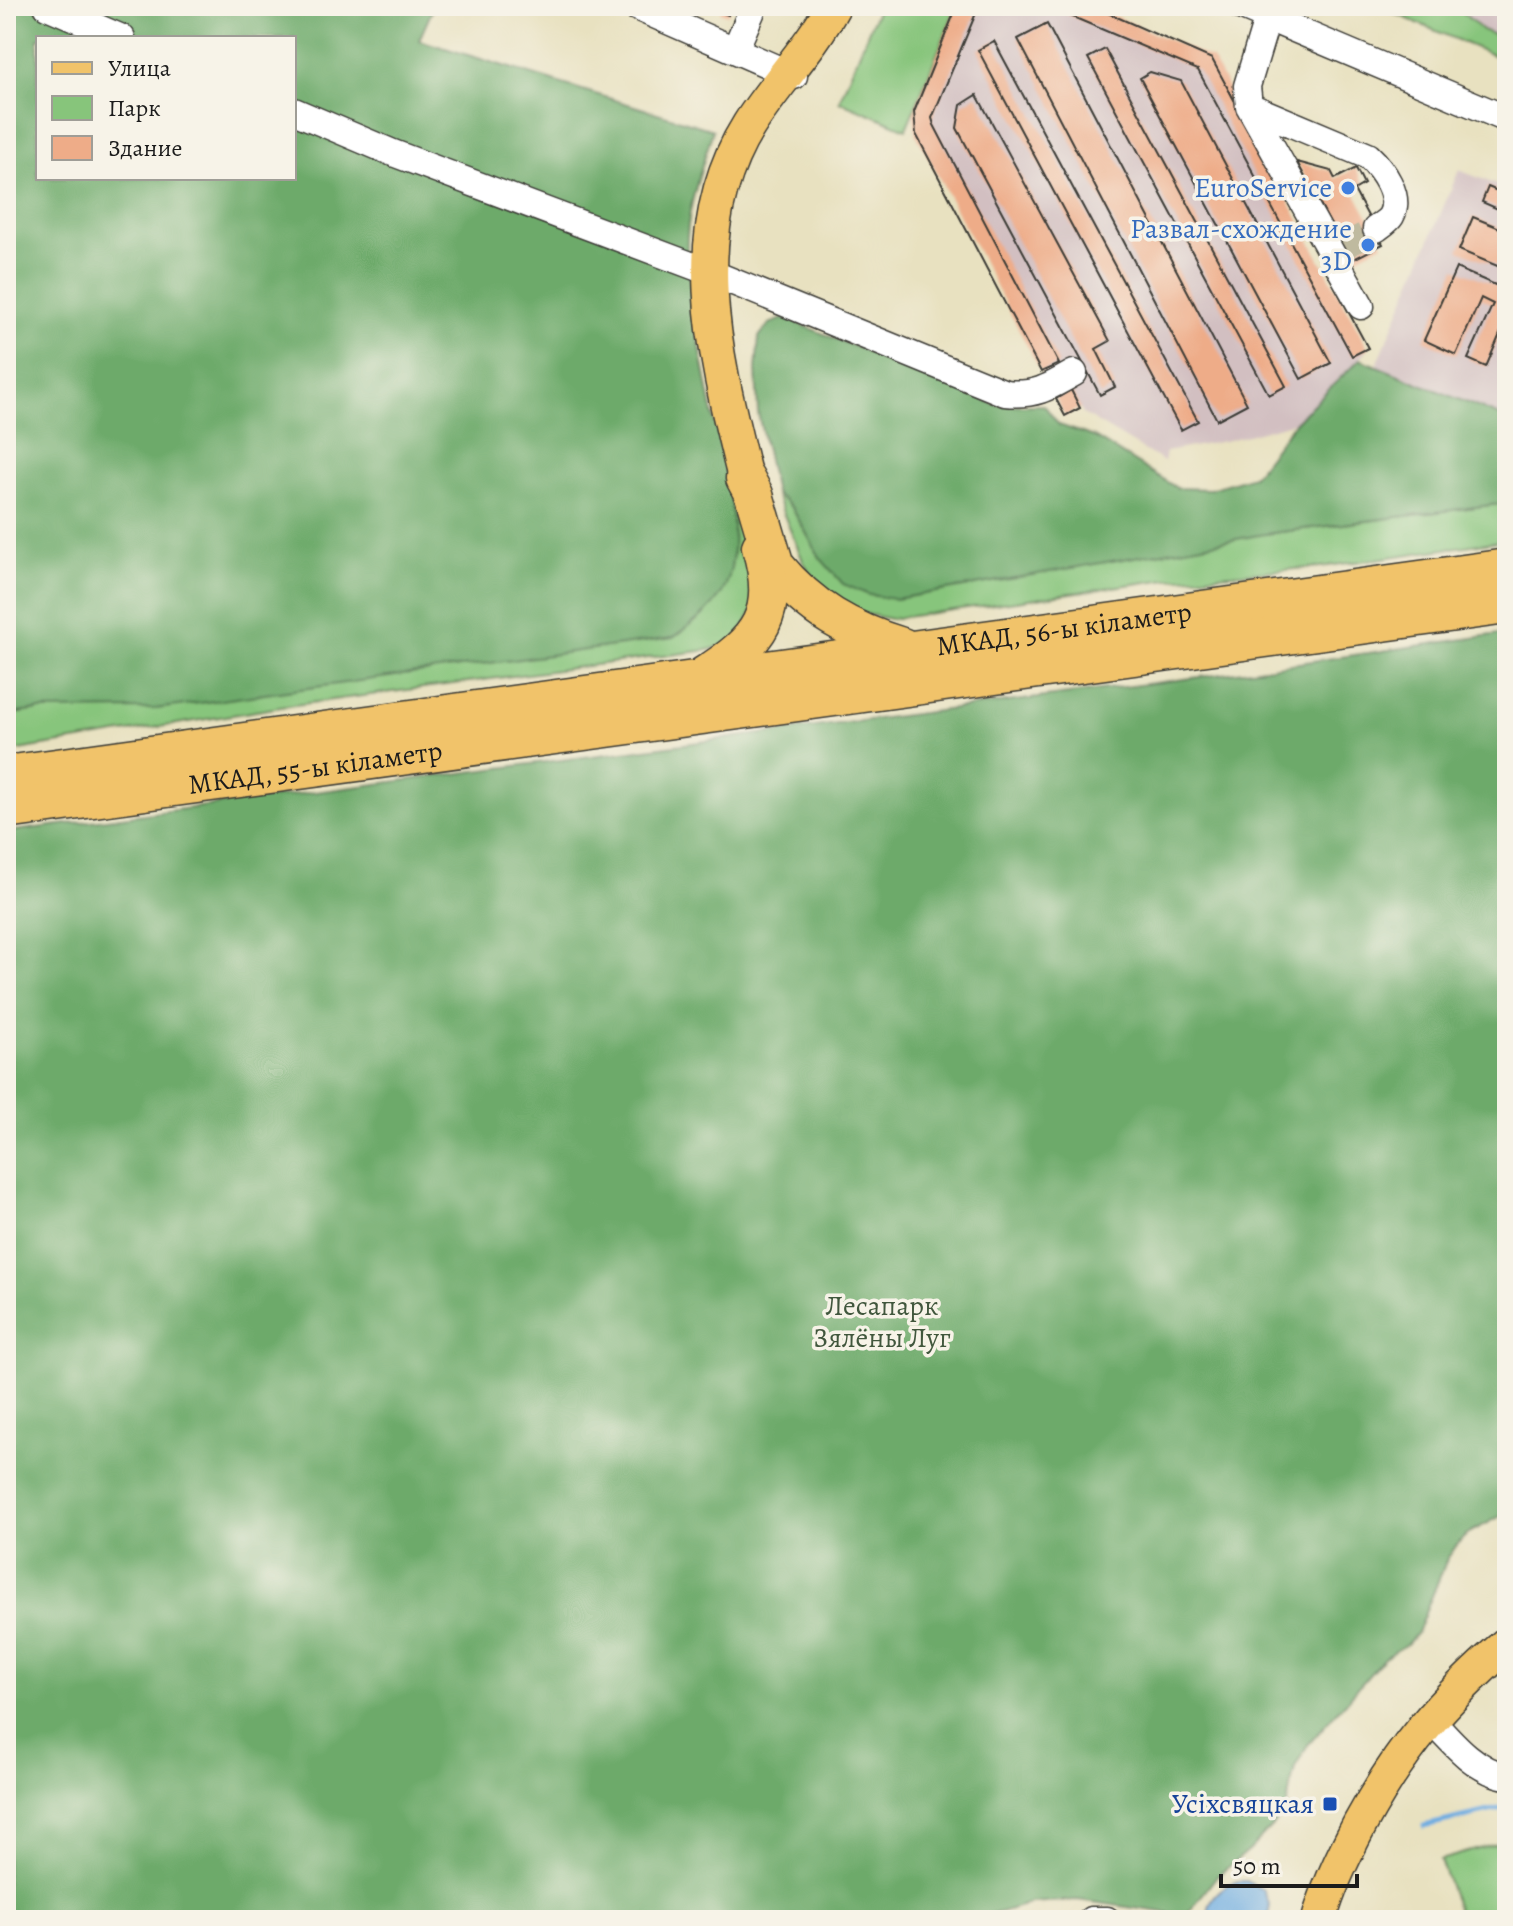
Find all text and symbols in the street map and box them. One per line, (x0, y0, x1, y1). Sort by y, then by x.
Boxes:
legend (36, 36, 296, 180)
text: Улица (108, 52, 171, 84)
text: Парк (108, 92, 161, 124)
text: Здание (108, 132, 183, 164)
place label: EuroService (1194, 169, 1332, 207)
marker: EuroService (1339, 179, 1357, 197)
place label: Развал-схождение 3D (1130, 210, 1352, 280)
marker: Развал-схождение 3D (1359, 236, 1377, 254)
street label: МКАД, 56-ы кіламетр (934, 593, 1194, 665)
street label: МКАД, 55-ы кіламетр (186, 732, 445, 804)
park label: Лесапарк Зялёны Луг (813, 1287, 951, 1357)
place label: Усіхсвяцкая (1172, 1785, 1314, 1823)
marker: Усіхсвяцкая (1321, 1795, 1339, 1813)
scale bar (1221, 1838, 1357, 1888)
text: 50 m (1233, 1850, 1281, 1882)

